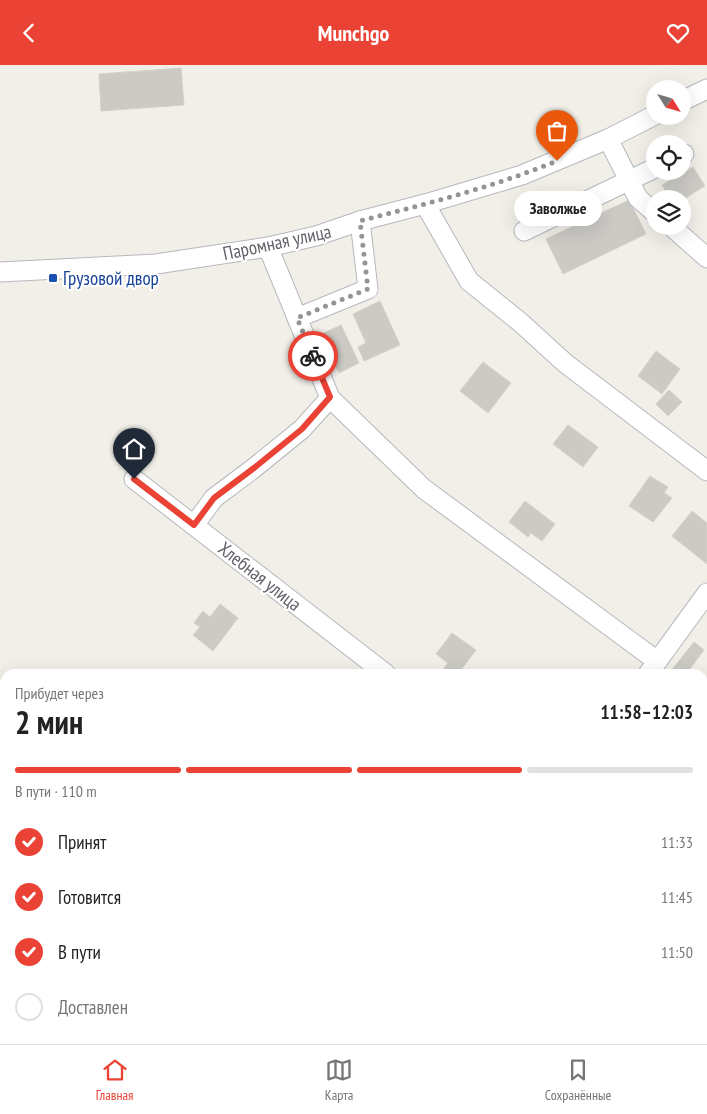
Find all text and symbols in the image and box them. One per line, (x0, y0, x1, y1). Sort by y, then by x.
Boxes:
icon: back (15, 19, 43, 47)
text: Munchgo (318, 19, 389, 47)
icon: heart (664, 19, 692, 47)
north arrow (646, 80, 691, 125)
map controls (646, 80, 691, 235)
pin (536, 110, 578, 161)
icon: bag (543, 117, 571, 145)
button: locate (646, 135, 691, 180)
button: layers (646, 190, 691, 235)
callout: Заволжье (513, 191, 601, 226)
text: Заволжье (529, 198, 587, 218)
street label: Паромная улица (221, 219, 333, 265)
place label: Грузовой двор (63, 266, 159, 290)
marker: Грузовой двор (47, 272, 59, 284)
courier (288, 331, 338, 381)
icon: bike (299, 342, 327, 370)
pin (113, 428, 155, 479)
icon: home (120, 435, 148, 463)
street label: Хлебная улица (214, 536, 306, 616)
text: Прибудет через (15, 683, 104, 703)
text: 11:58–12:03 (600, 700, 693, 724)
text: 2 мин (15, 701, 83, 743)
text: В пути · 110 m (15, 781, 97, 801)
icon: check (15, 828, 43, 856)
text: Принят (58, 830, 106, 854)
text: 11:33 (661, 832, 693, 852)
icon: check (15, 883, 43, 911)
text: Готовится (58, 885, 121, 909)
text: 11:45 (661, 887, 693, 907)
icon: check (15, 938, 43, 966)
text: В пути (58, 940, 101, 964)
text: 11:50 (661, 942, 693, 962)
text: Доставлен (58, 995, 128, 1019)
tab: Главная (96, 1056, 134, 1104)
tab: Карта (325, 1056, 353, 1104)
tab: Сохранённые (545, 1056, 611, 1104)

